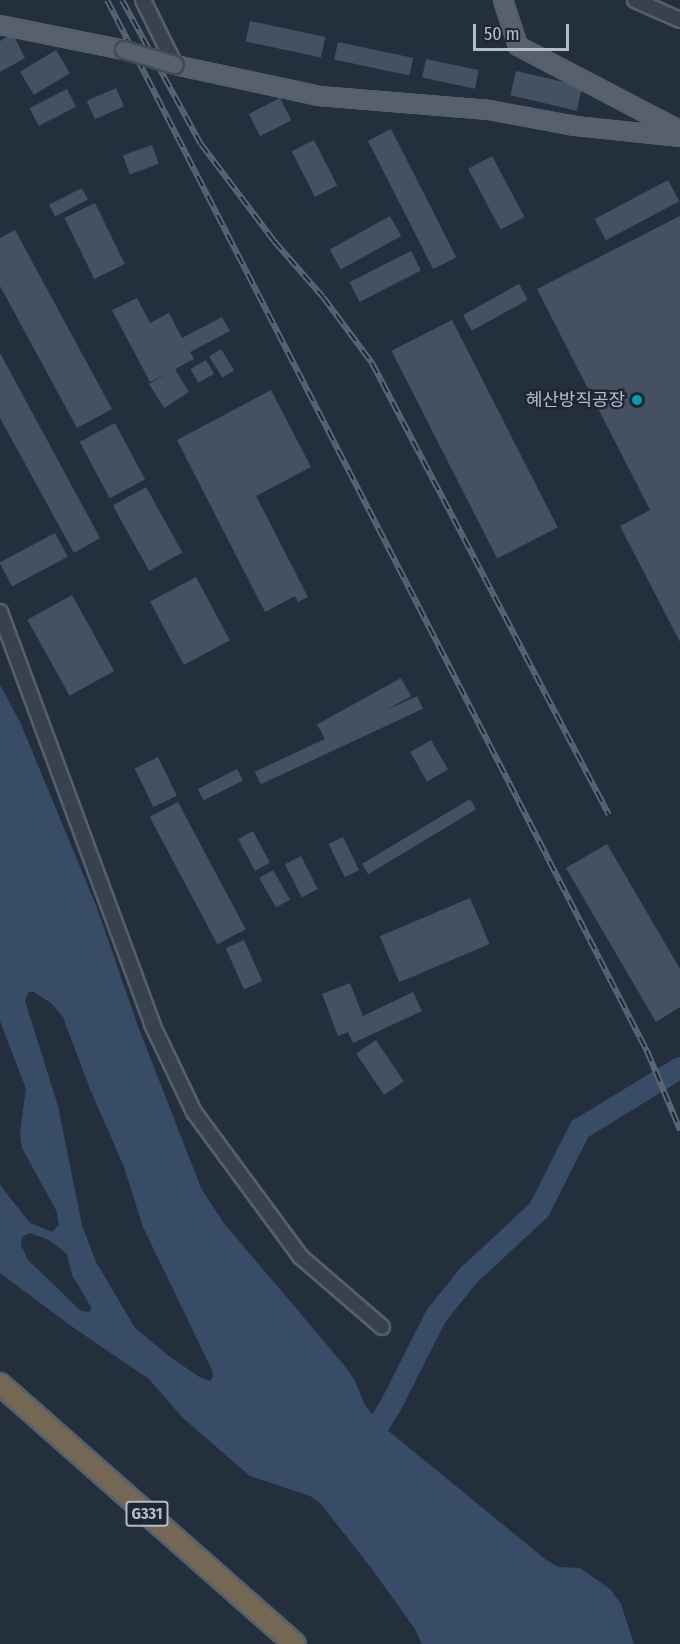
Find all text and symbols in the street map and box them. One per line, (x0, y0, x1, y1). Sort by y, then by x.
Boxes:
scale bar (476, 12, 572, 50)
text: 50 m (484, 23, 520, 45)
place label: 혜산방직공장 (526, 389, 625, 411)
marker: 혜산방직공장 (630, 393, 644, 407)
road number: G331 (124, 1501, 170, 1527)

